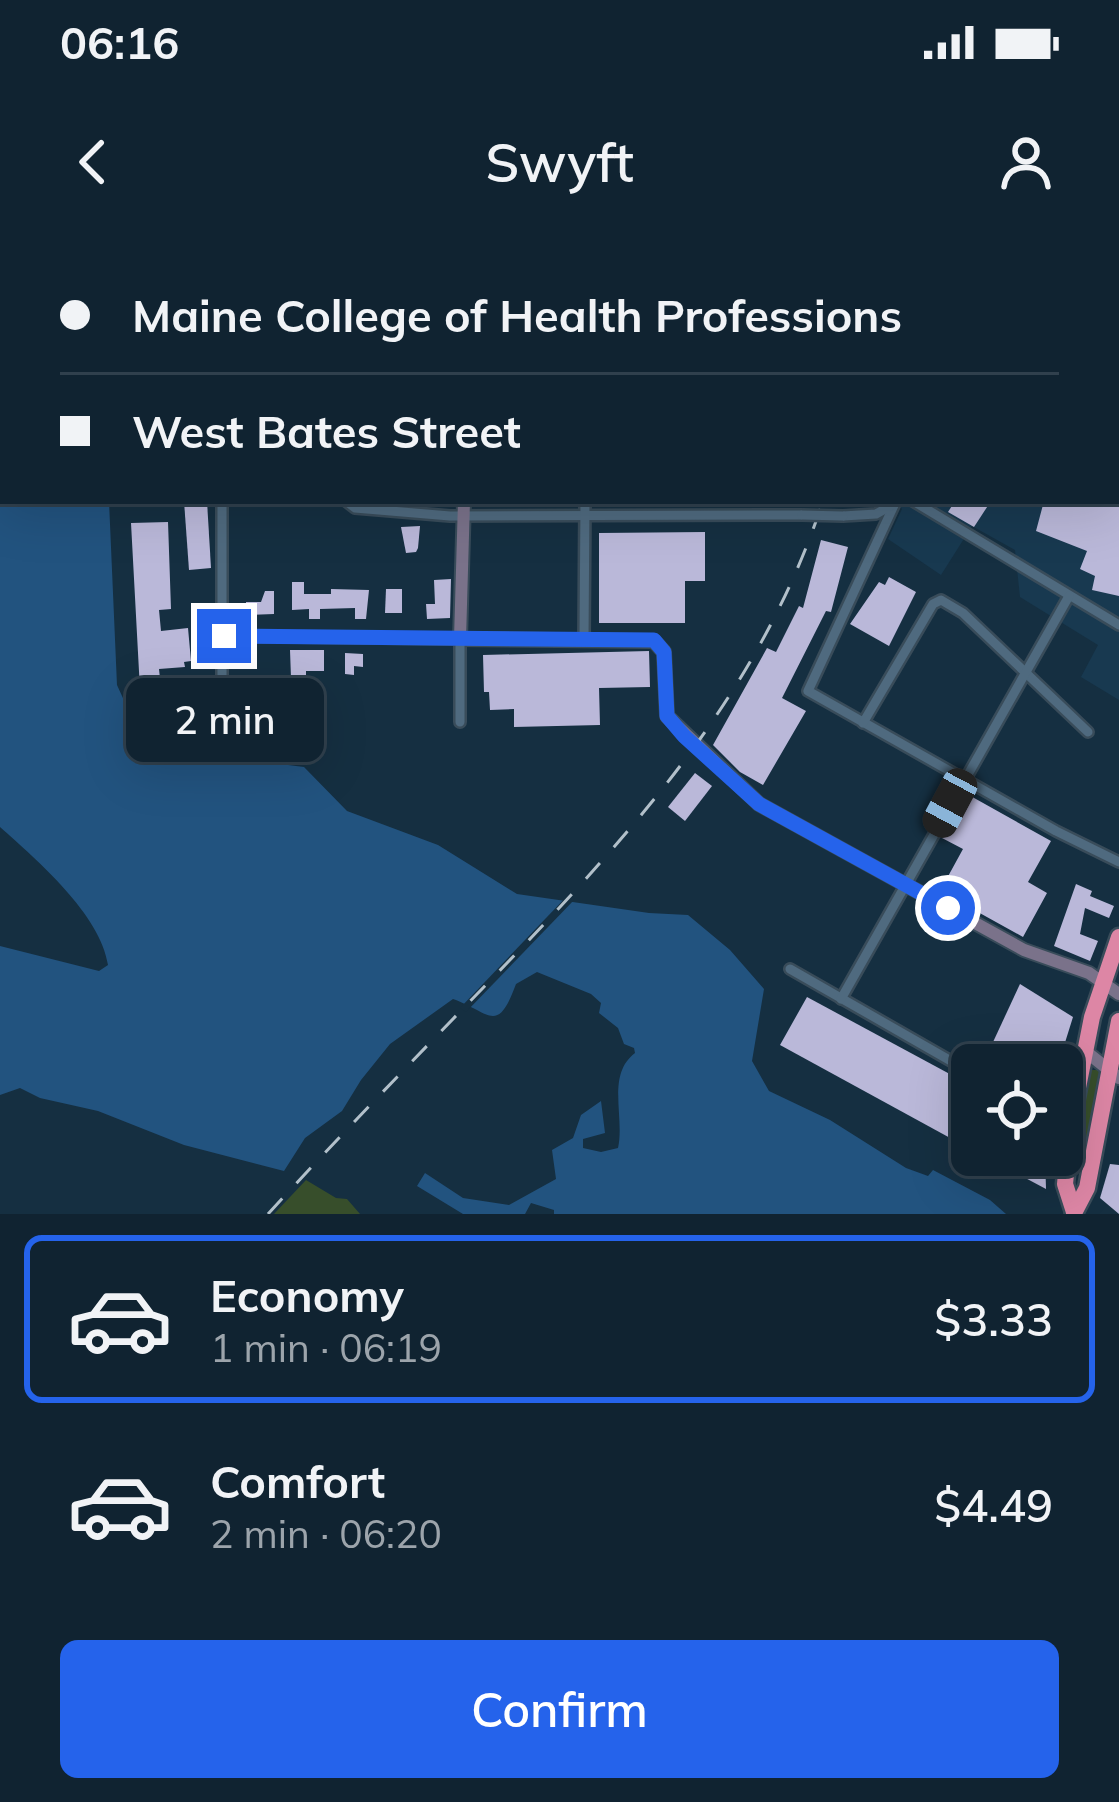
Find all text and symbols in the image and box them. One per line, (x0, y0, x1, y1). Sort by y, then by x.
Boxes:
text: 06:16 (60, 14, 179, 70)
text: Swyft (485, 128, 634, 196)
icon: back (60, 129, 126, 195)
icon: person (993, 129, 1059, 195)
text: Maine College of Health Professions (132, 287, 902, 343)
text: West Bates Street (132, 403, 521, 459)
route end (197, 609, 251, 663)
callout: 2 min (125, 678, 323, 762)
text: 2 min (174, 695, 276, 744)
car (917, 763, 983, 843)
route start (921, 881, 975, 935)
map controls (951, 1044, 1083, 1176)
button: locate (951, 1044, 1083, 1176)
icon: car (66, 1265, 174, 1373)
text: Economy (210, 1267, 404, 1323)
text: $3.33 (934, 1291, 1053, 1347)
text: 1 min · 06:19 (210, 1323, 442, 1372)
icon: car (66, 1451, 174, 1559)
text: Comfort (210, 1453, 385, 1509)
text: $4.49 (934, 1477, 1053, 1533)
text: 2 min · 06:20 (210, 1509, 442, 1558)
button: Confirm (60, 1640, 1059, 1778)

